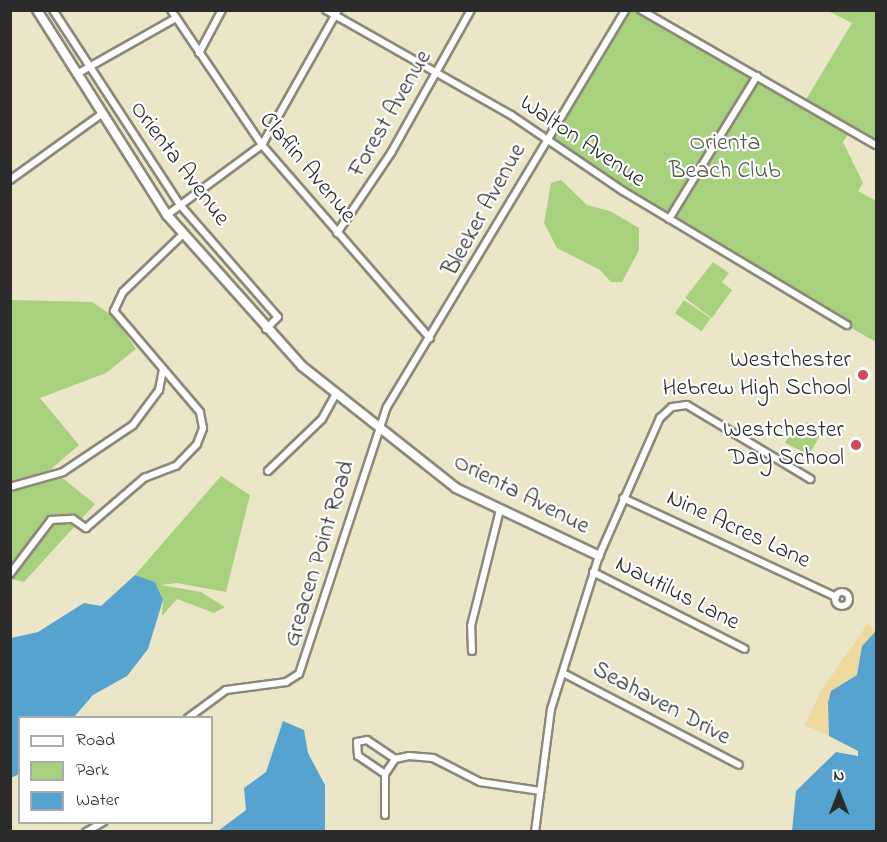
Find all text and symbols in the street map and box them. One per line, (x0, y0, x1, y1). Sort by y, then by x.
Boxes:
street label: Forest Avenue (343, 45, 439, 183)
street label: Walton Avenue (514, 89, 650, 195)
street label: Orienta Avenue (123, 96, 235, 232)
street label: Claflin Avenue (252, 107, 362, 229)
park label: Orienta Beach Club (669, 130, 781, 186)
street label: Bleeker Avenue (437, 139, 533, 281)
place label: Westchester Hebrew High School (662, 347, 851, 403)
marker: Westchester Hebrew High School (856, 368, 870, 382)
place label: Westchester Day School (723, 417, 844, 473)
marker: Westchester Day School (849, 438, 863, 452)
street label: Orienta Avenue (448, 448, 594, 542)
street label: Greacen Point Road (278, 458, 362, 650)
street label: Nine Acres Lane (662, 484, 814, 576)
street label: Nautilus Lane (610, 550, 744, 638)
street label: Seahaven Drive (587, 656, 735, 752)
legend (18, 716, 213, 824)
text: Road (76, 728, 115, 754)
text: Park (76, 758, 109, 784)
north arrow (809, 764, 869, 824)
text: N (834, 764, 844, 788)
text: Water (76, 788, 119, 814)

